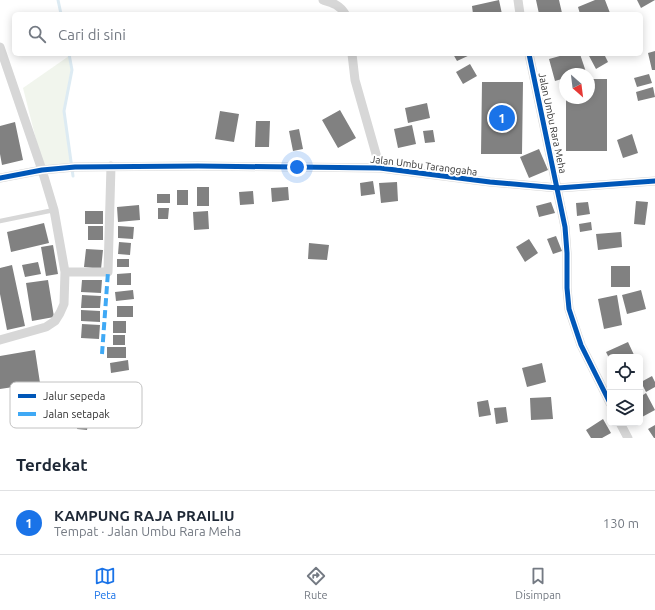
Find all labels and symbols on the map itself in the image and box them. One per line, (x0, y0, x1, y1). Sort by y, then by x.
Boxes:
north arrow (559, 68, 595, 104)
street label: Jalan Umbu Rara Meha (536, 72, 569, 175)
pin: 1 (489, 103, 515, 133)
street label: Jalan Umbu Taranggaha (370, 153, 478, 178)
your location (287, 157, 307, 177)
legend (10, 382, 142, 428)
text: Jalur sepeda (43, 390, 105, 402)
text: Jalan setapak (43, 408, 110, 420)

